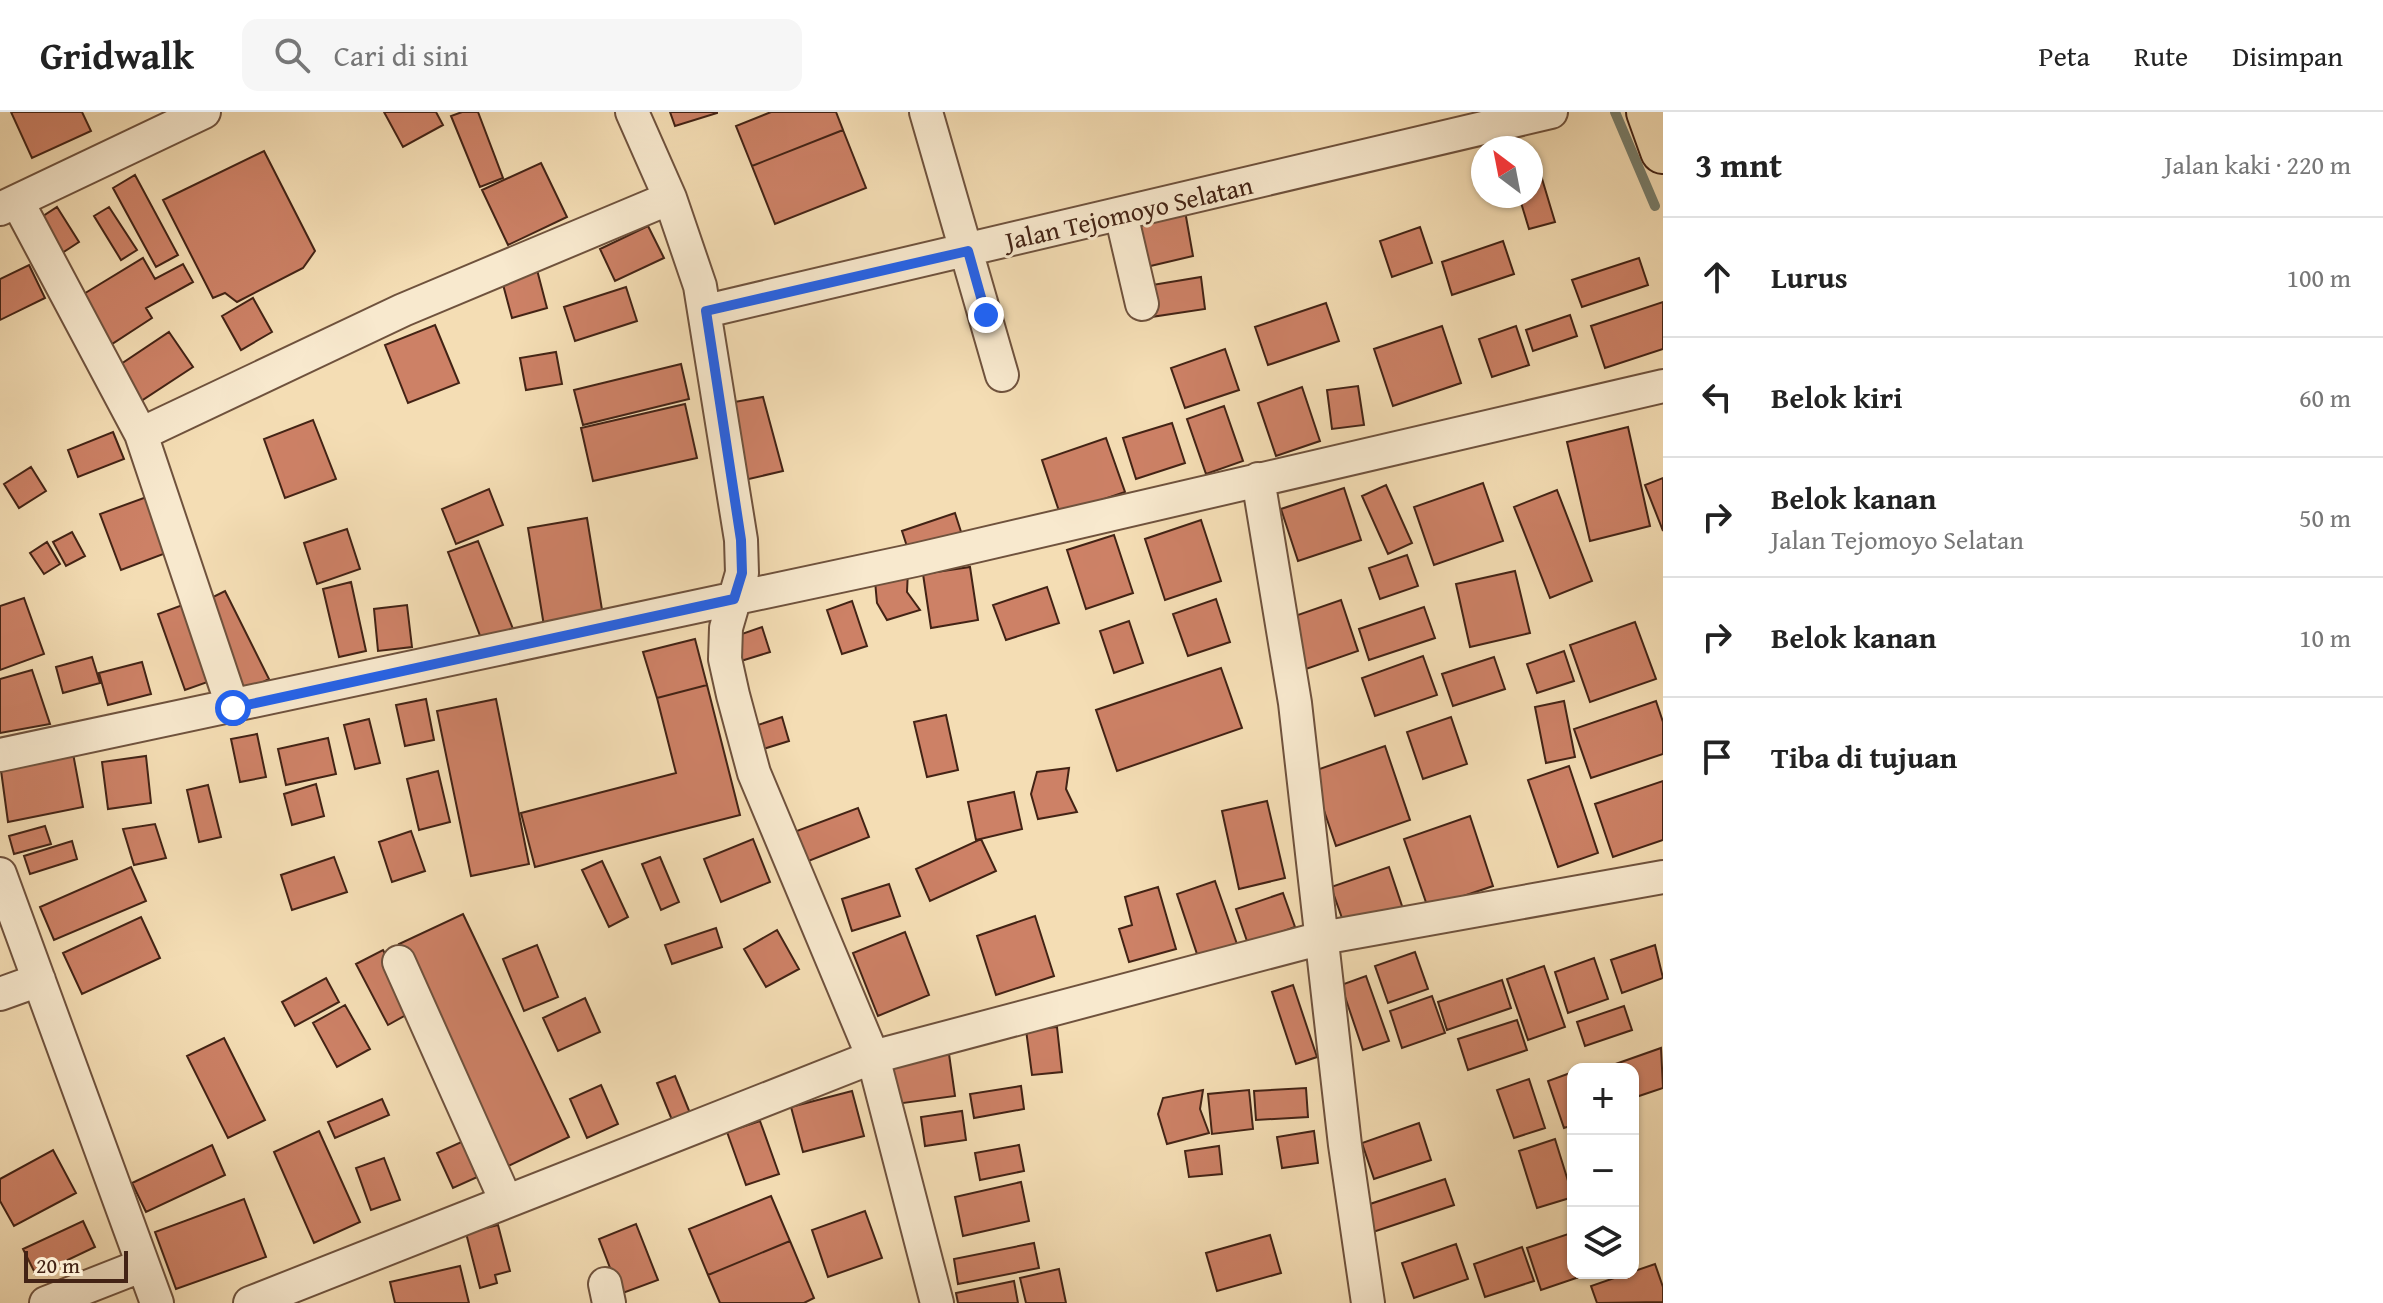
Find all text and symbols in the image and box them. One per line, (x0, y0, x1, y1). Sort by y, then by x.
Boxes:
search box (242, 19, 802, 91)
text: Gridwalk (40, 27, 194, 83)
icon: search (270, 33, 314, 77)
text: Cari di sini (334, 33, 468, 77)
text: Peta (2039, 35, 2090, 76)
text: Rute (2134, 35, 2188, 76)
text: Disimpan (2232, 35, 2343, 76)
north arrow (1471, 136, 1543, 208)
text: 3 mnt (1695, 140, 1782, 189)
text: Jalan kaki · 220 m (2164, 145, 2351, 184)
street label: Jalan Tejomoyo Selatan (998, 165, 1257, 261)
icon: ahead (1695, 255, 1739, 299)
text: Lurus (1771, 255, 1848, 299)
text: 100 m (2286, 258, 2351, 297)
route end (968, 297, 1004, 333)
icon: left (1695, 375, 1739, 419)
text: Belok kiri (1771, 375, 1903, 419)
text: 60 m (2299, 378, 2351, 417)
text: Belok kanan (1771, 476, 1936, 520)
icon: right (1695, 495, 1739, 539)
text: 50 m (2299, 498, 2351, 537)
text: Jalan Tejomoyo Selatan (1771, 520, 2024, 559)
icon: right (1695, 615, 1739, 659)
text: Belok kanan (1771, 615, 1936, 659)
text: 10 m (2299, 618, 2351, 657)
route start (215, 690, 251, 726)
icon: arrive (1695, 735, 1739, 779)
text: Tiba di tujuan (1771, 735, 1957, 779)
map controls (1567, 1063, 1639, 1279)
button: + (1567, 1063, 1639, 1135)
button: − (1567, 1135, 1639, 1207)
button: layers (1567, 1207, 1639, 1279)
scale bar (24, 1247, 128, 1283)
text: 20 m (36, 1249, 80, 1281)

